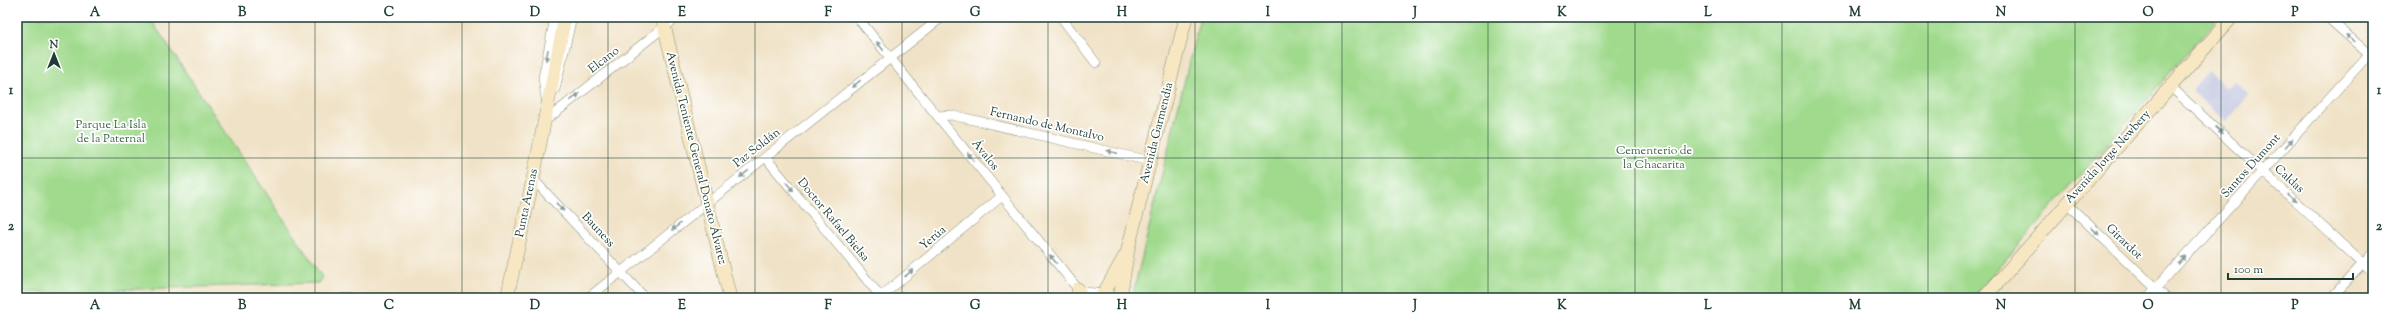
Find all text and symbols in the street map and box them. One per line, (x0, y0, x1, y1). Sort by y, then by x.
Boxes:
text: A (90, 4, 101, 22)
text: B (238, 4, 247, 22)
text: C (384, 4, 394, 22)
text: D (530, 4, 540, 22)
text: E (678, 4, 686, 22)
text: F (824, 4, 832, 22)
text: G (970, 4, 981, 22)
text: H (1117, 4, 1128, 22)
text: I (1266, 4, 1271, 22)
text: J (1412, 4, 1417, 22)
text: K (1557, 4, 1567, 22)
text: L (1704, 4, 1712, 22)
text: M (1849, 4, 1861, 22)
text: N (1996, 4, 2007, 22)
text: O (2142, 4, 2154, 22)
text: P (2291, 4, 2299, 22)
one-way arrow (2345, 33, 2355, 42)
north arrow (34, 34, 74, 74)
text: N (49, 37, 59, 53)
one-way arrow (876, 40, 885, 51)
street label: Elcano (585, 42, 624, 78)
one-way arrow (544, 49, 550, 61)
street label: Avenida Teniente General Donato Álvarez (661, 50, 731, 267)
one-way arrow (851, 80, 862, 89)
street label: Avenida Garmendia (1136, 80, 1178, 185)
text: 1 (9, 82, 14, 100)
text: 1 (2377, 82, 2382, 100)
one-way arrow (570, 93, 581, 102)
street label: Fernando de Montalvo (988, 103, 1106, 147)
street label: Avenida Jorge Newbery (2061, 106, 2155, 208)
park label: Parque La Isla de la Paternal (76, 116, 147, 148)
street label: Paz Soldán (730, 124, 784, 172)
one-way arrow (2214, 125, 2223, 134)
street label: Santos Dumont (2217, 130, 2285, 202)
street label: Ávalos (967, 136, 1003, 175)
one-way arrow (2284, 138, 2293, 148)
park label: Cementerio de la Chacarita (1616, 142, 1693, 174)
one-way arrow (1106, 149, 1118, 155)
one-way arrow (967, 152, 976, 163)
street label: Caldas (2270, 160, 2308, 198)
street label: Punta Arenas (511, 167, 543, 239)
one-way arrow (738, 170, 749, 178)
street label: Doctor Rafael Bielsa (793, 174, 874, 266)
one-way arrow (786, 182, 795, 193)
one-way arrow (2287, 193, 2297, 202)
one-way arrow (555, 202, 565, 212)
street label: Bauness (577, 209, 619, 252)
text: 2 (8, 218, 15, 236)
text: 2 (2376, 218, 2383, 236)
street label: Girardot (2102, 220, 2146, 264)
street label: Yerúa (916, 221, 951, 255)
one-way arrow (671, 223, 681, 231)
one-way arrow (2090, 226, 2100, 235)
one-way arrow (1049, 253, 1057, 264)
one-way arrow (2177, 255, 2187, 265)
scale bar (2228, 255, 2353, 281)
text: 100 m (2234, 261, 2263, 279)
one-way arrow (903, 269, 914, 278)
text: A (90, 297, 101, 315)
text: B (238, 297, 247, 315)
text: C (384, 297, 394, 315)
text: D (530, 297, 540, 315)
text: E (678, 297, 686, 315)
text: F (824, 297, 832, 315)
text: G (970, 297, 981, 315)
text: H (1117, 297, 1128, 315)
text: I (1266, 297, 1271, 315)
text: J (1412, 297, 1417, 315)
text: K (1557, 297, 1567, 315)
text: L (1704, 297, 1712, 315)
text: M (1849, 297, 1861, 315)
text: N (1996, 297, 2007, 315)
text: O (2142, 297, 2154, 315)
text: P (2291, 297, 2299, 315)

